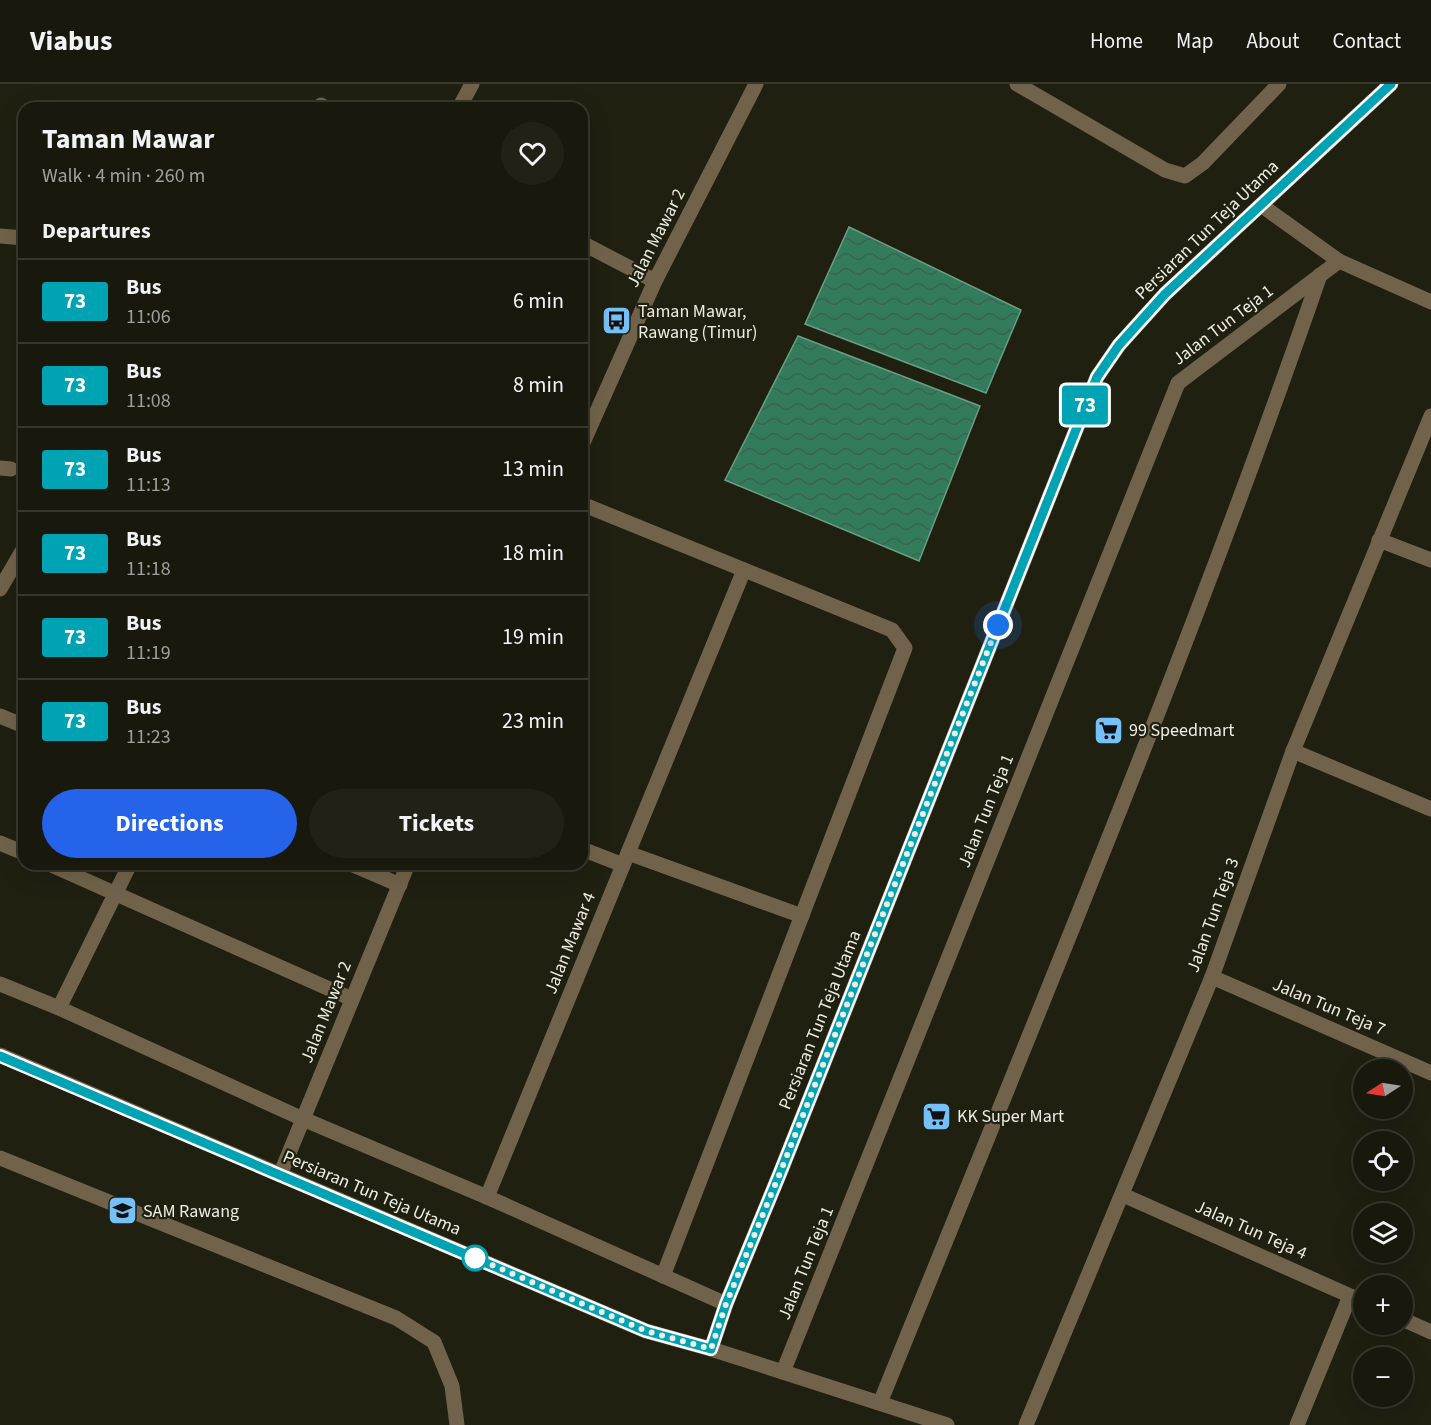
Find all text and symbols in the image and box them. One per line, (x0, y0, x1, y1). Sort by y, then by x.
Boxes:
text: Viabus (30, 21, 112, 61)
text: Home (1090, 26, 1143, 56)
text: Map (1176, 26, 1214, 56)
text: About (1247, 26, 1299, 56)
text: Contact (1332, 26, 1401, 56)
text: Taman Mawar (42, 119, 214, 159)
button: heart (501, 122, 564, 185)
street label: Persiaran Tun Teja Utama (1130, 155, 1284, 305)
text: Walk · 4 min · 260 m (42, 162, 205, 190)
street label: Jalan Mawar 2 (620, 184, 692, 292)
text: Departures (42, 215, 151, 247)
text: Bus (126, 271, 162, 303)
street label: Jalan Tun Teja 1 (1167, 279, 1279, 371)
text: 6 min (513, 285, 564, 317)
text: 73 (64, 286, 86, 316)
place label: Taman Mawar, Rawang (Timur) (638, 299, 758, 345)
text: 11:06 (126, 303, 171, 331)
bus stop icon: Taman Mawar, Rawang (Timur) (601, 305, 633, 337)
text: Bus (126, 355, 162, 387)
text: 8 min (513, 369, 564, 401)
text: 73 (64, 370, 86, 400)
line badge: 73 (1058, 386, 1112, 424)
text: 11:08 (126, 387, 171, 415)
text: 73 (1074, 390, 1096, 420)
text: Bus (126, 439, 162, 471)
text: 13 min (502, 453, 564, 485)
text: 73 (64, 454, 86, 484)
text: 11:13 (126, 471, 171, 499)
text: Bus (126, 523, 162, 555)
text: 18 min (502, 537, 564, 569)
text: 73 (64, 538, 86, 568)
text: 11:18 (126, 555, 171, 583)
text: Bus (126, 607, 162, 639)
your location (983, 610, 1013, 640)
text: 19 min (502, 621, 564, 653)
text: 73 (64, 622, 86, 652)
text: 11:19 (126, 639, 171, 667)
text: Bus (126, 691, 162, 723)
text: 23 min (502, 705, 564, 737)
text: 73 (64, 706, 86, 736)
supermarket icon: 99 Speedmart (1092, 714, 1124, 746)
place label: 99 Speedmart (1129, 718, 1234, 743)
text: 11:23 (126, 723, 171, 751)
street label: Jalan Tun Teja 1 (952, 751, 1020, 871)
button: Directions (42, 789, 297, 858)
button: Tickets (309, 789, 564, 858)
street label: Jalan Tun Teja 3 (1181, 854, 1245, 976)
street label: Jalan Mawar 4 (538, 888, 602, 998)
street label: Persiaran Tun Teja Utama (773, 927, 867, 1113)
street label: Jalan Mawar 2 (294, 957, 358, 1067)
street label: Jalan Tun Teja 7 (1269, 972, 1389, 1042)
north arrow (1353, 1059, 1413, 1119)
map controls (1353, 1059, 1413, 1407)
supermarket icon: KK Super Mart (920, 1100, 952, 1132)
place label: KK Super Mart (957, 1104, 1064, 1129)
button: locate (1353, 1131, 1413, 1191)
street label: Persiaran Tun Teja Utama (279, 1144, 465, 1242)
street label: Jalan Tun Teja 4 (1191, 1194, 1311, 1266)
school or university icon: SAM Rawang (106, 1195, 138, 1227)
place label: SAM Rawang (143, 1199, 239, 1224)
street label: Jalan Tun Teja 1 (772, 1203, 840, 1323)
button: layers (1353, 1203, 1413, 1263)
unlabelled marker (462, 1245, 488, 1271)
button: + (1353, 1275, 1413, 1335)
button: − (1353, 1347, 1413, 1407)

